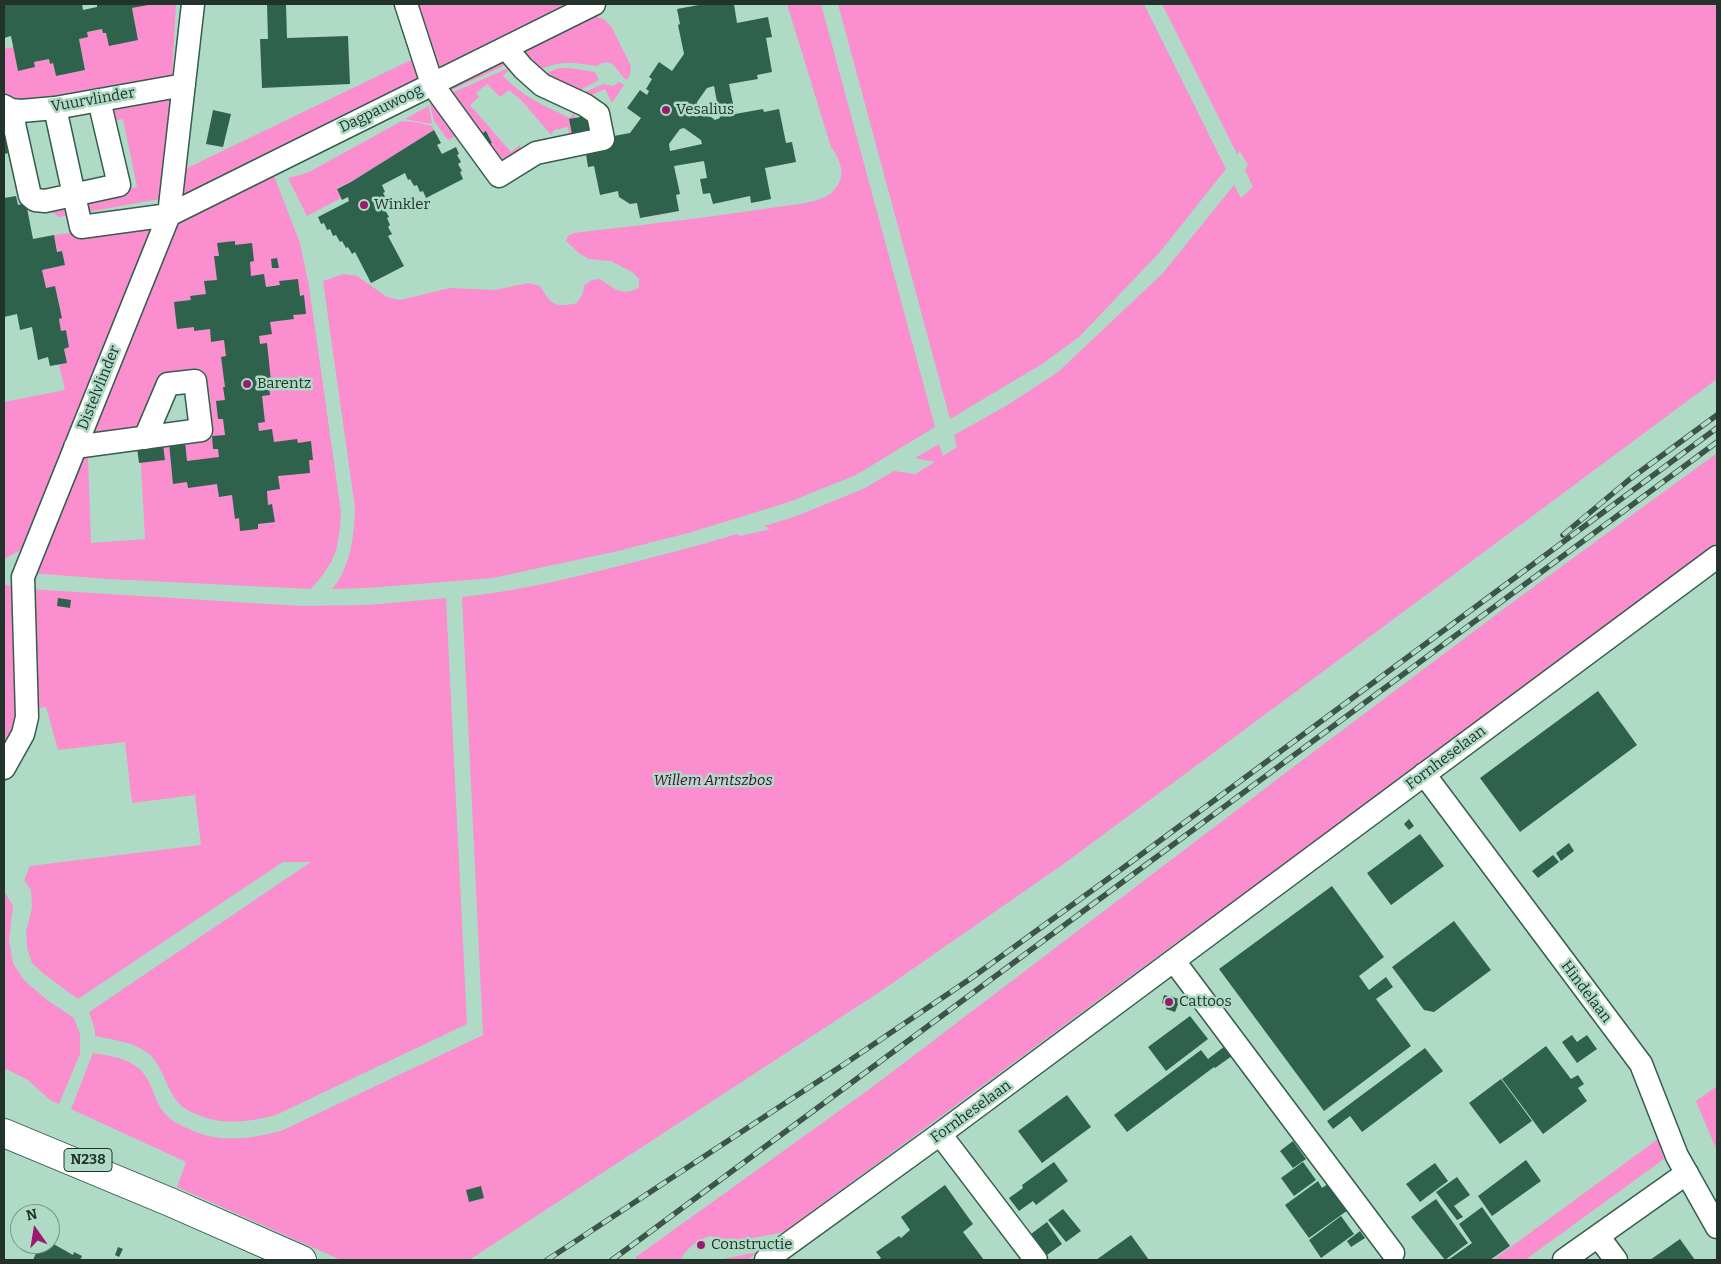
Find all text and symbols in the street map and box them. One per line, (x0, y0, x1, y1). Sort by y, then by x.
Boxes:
street label: Dagpauwoog (336, 81, 426, 137)
street label: Vuurvlinder (50, 84, 136, 116)
place label: Vesalius (676, 101, 734, 119)
marker: Vesalius (660, 104, 672, 116)
place label: Winkler (374, 196, 430, 214)
marker: Winkler (358, 199, 370, 211)
street label: Distelvlinder (74, 343, 124, 433)
place label: Barentz (257, 375, 311, 393)
marker: Barentz (241, 378, 253, 390)
street label: Fornheselaan (1403, 722, 1489, 794)
park label: Willem Arntszbos (653, 772, 773, 790)
street label: Hindelaan (1557, 957, 1615, 1027)
place label: Cattoos (1179, 993, 1232, 1011)
marker: Cattoos (1163, 996, 1175, 1008)
street label: Fornheselaan (927, 1077, 1015, 1147)
road number: N238 (64, 1148, 112, 1172)
north arrow (10, 1204, 60, 1254)
text: N (25, 1205, 39, 1224)
place label: Constructie (711, 1236, 792, 1254)
marker: Constructie (695, 1239, 707, 1251)

